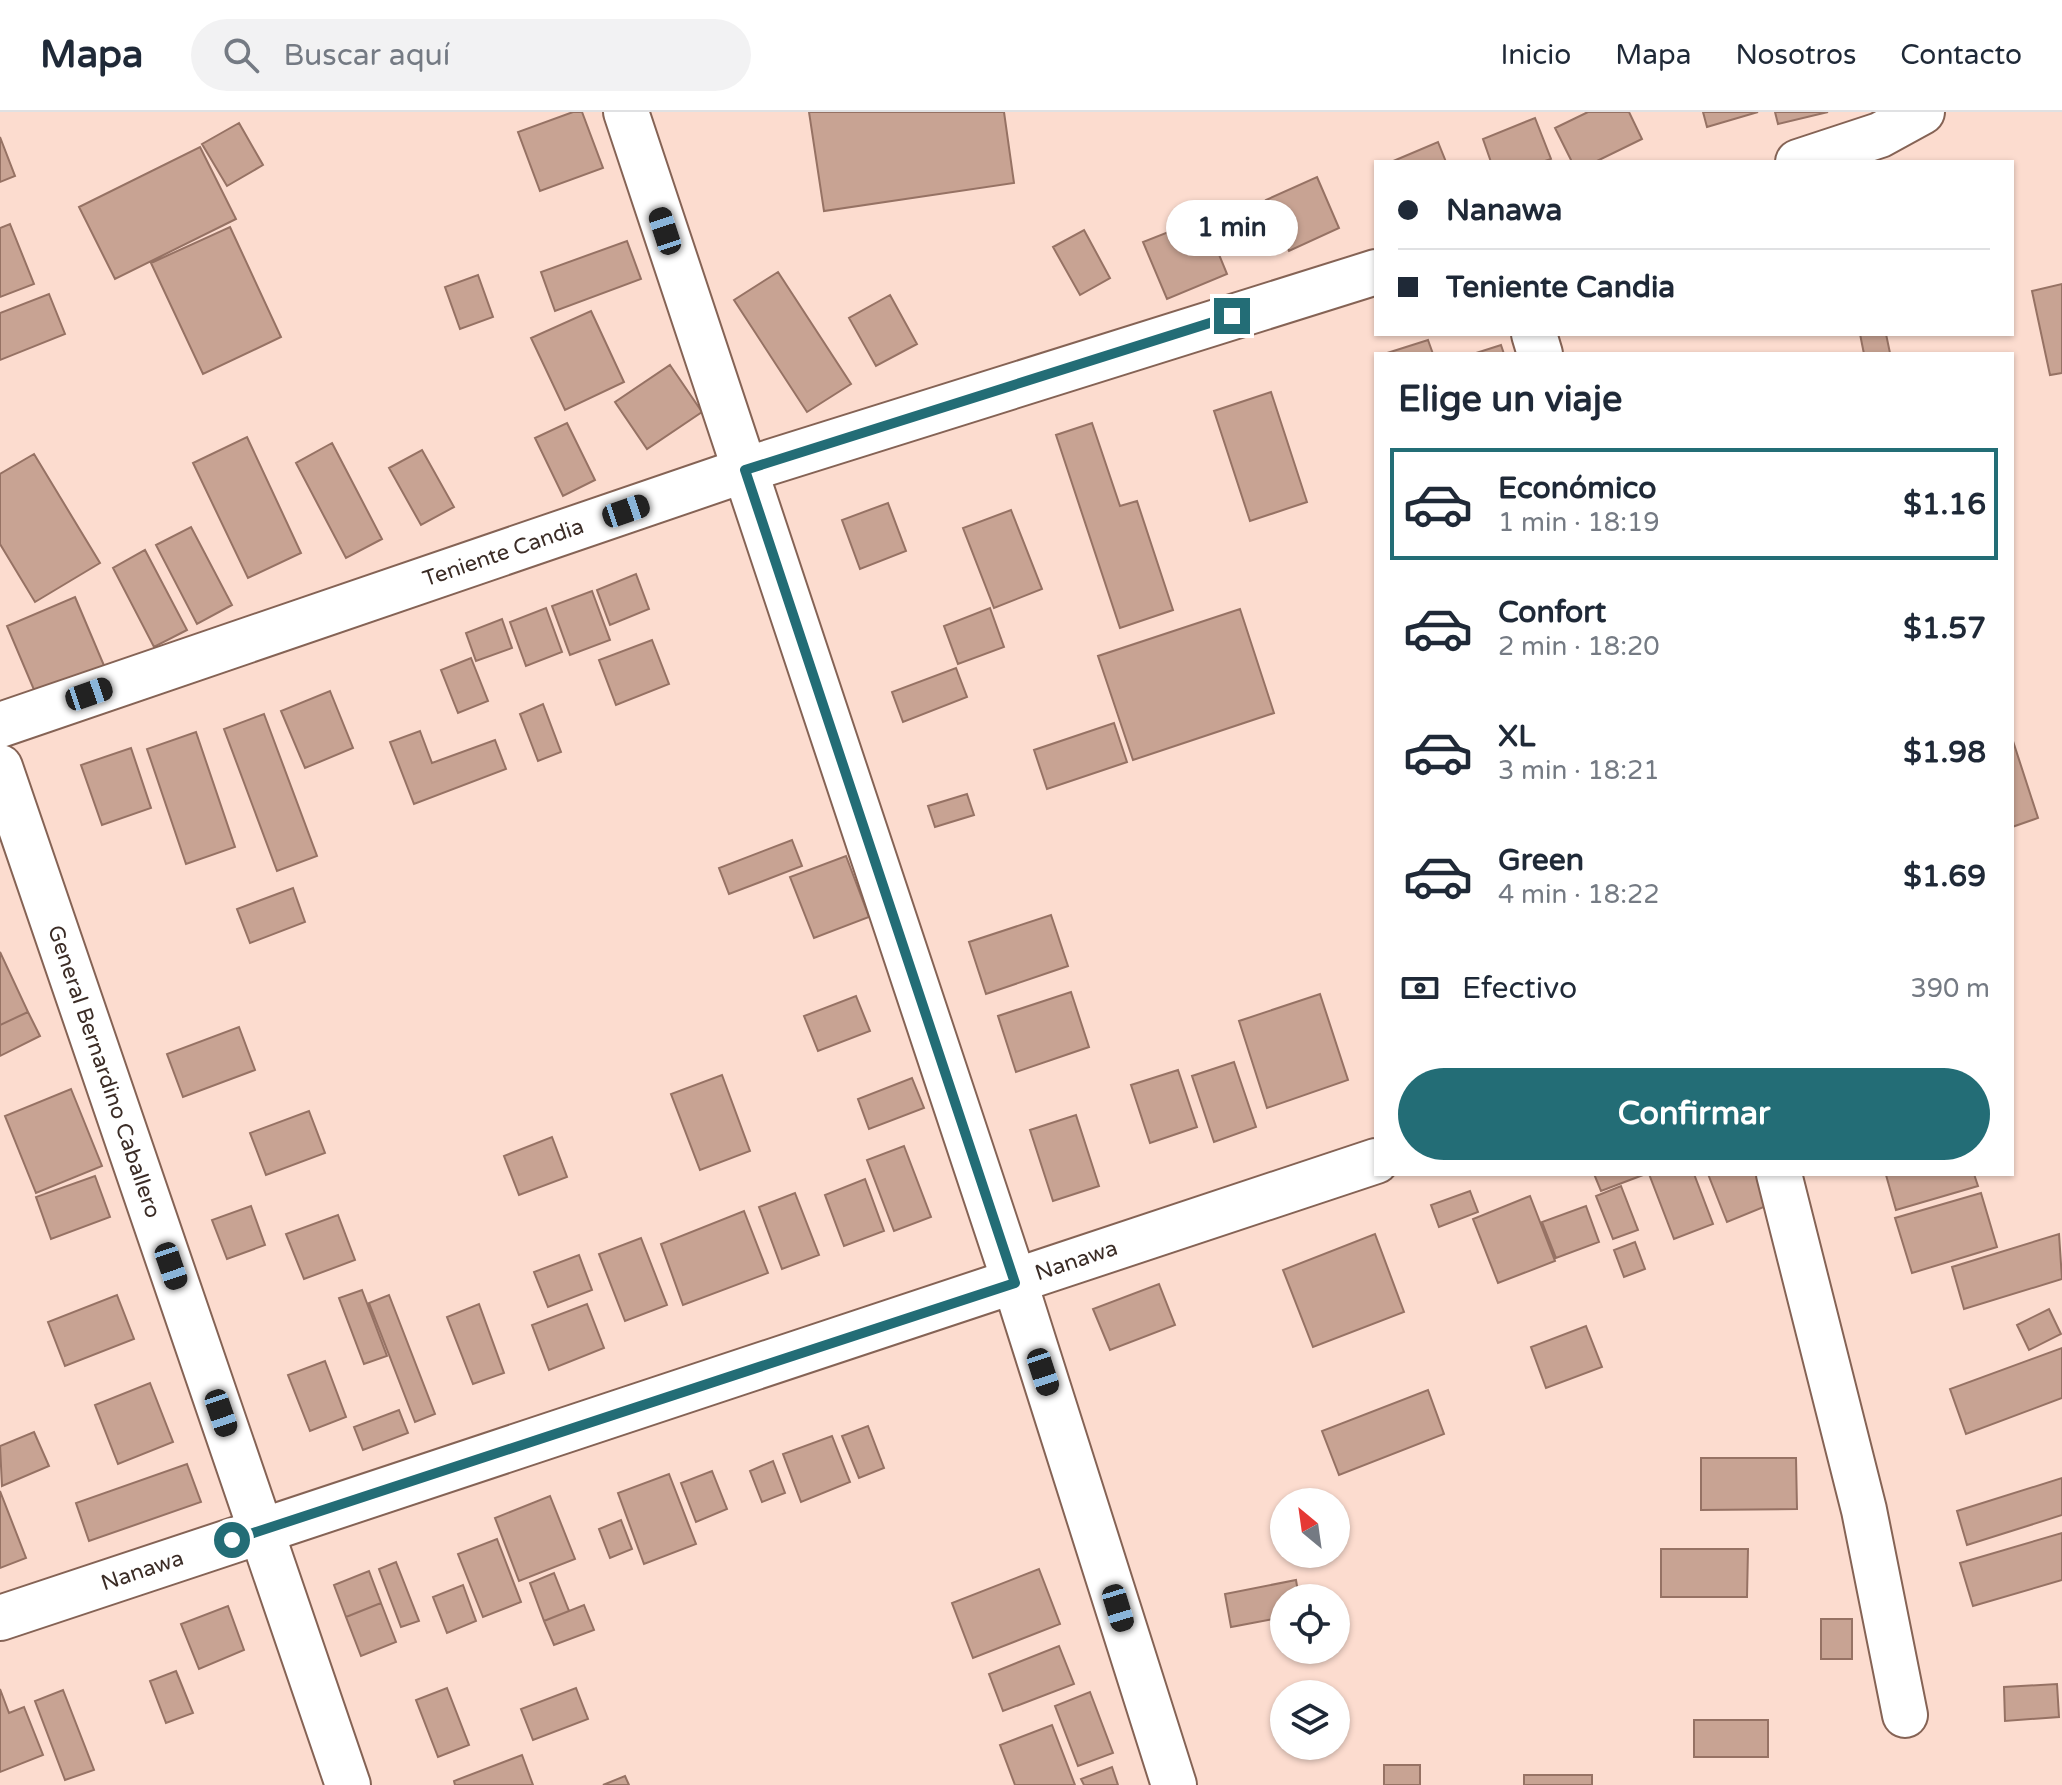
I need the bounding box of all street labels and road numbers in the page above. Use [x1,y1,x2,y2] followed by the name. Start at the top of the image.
[420,513,587,592] street label: Teniente Candia
[42,922,166,1221] street label: General Bernardino Caballero
[1032,1235,1121,1286] street label: Nanawa
[98,1545,187,1597] street label: Nanawa

